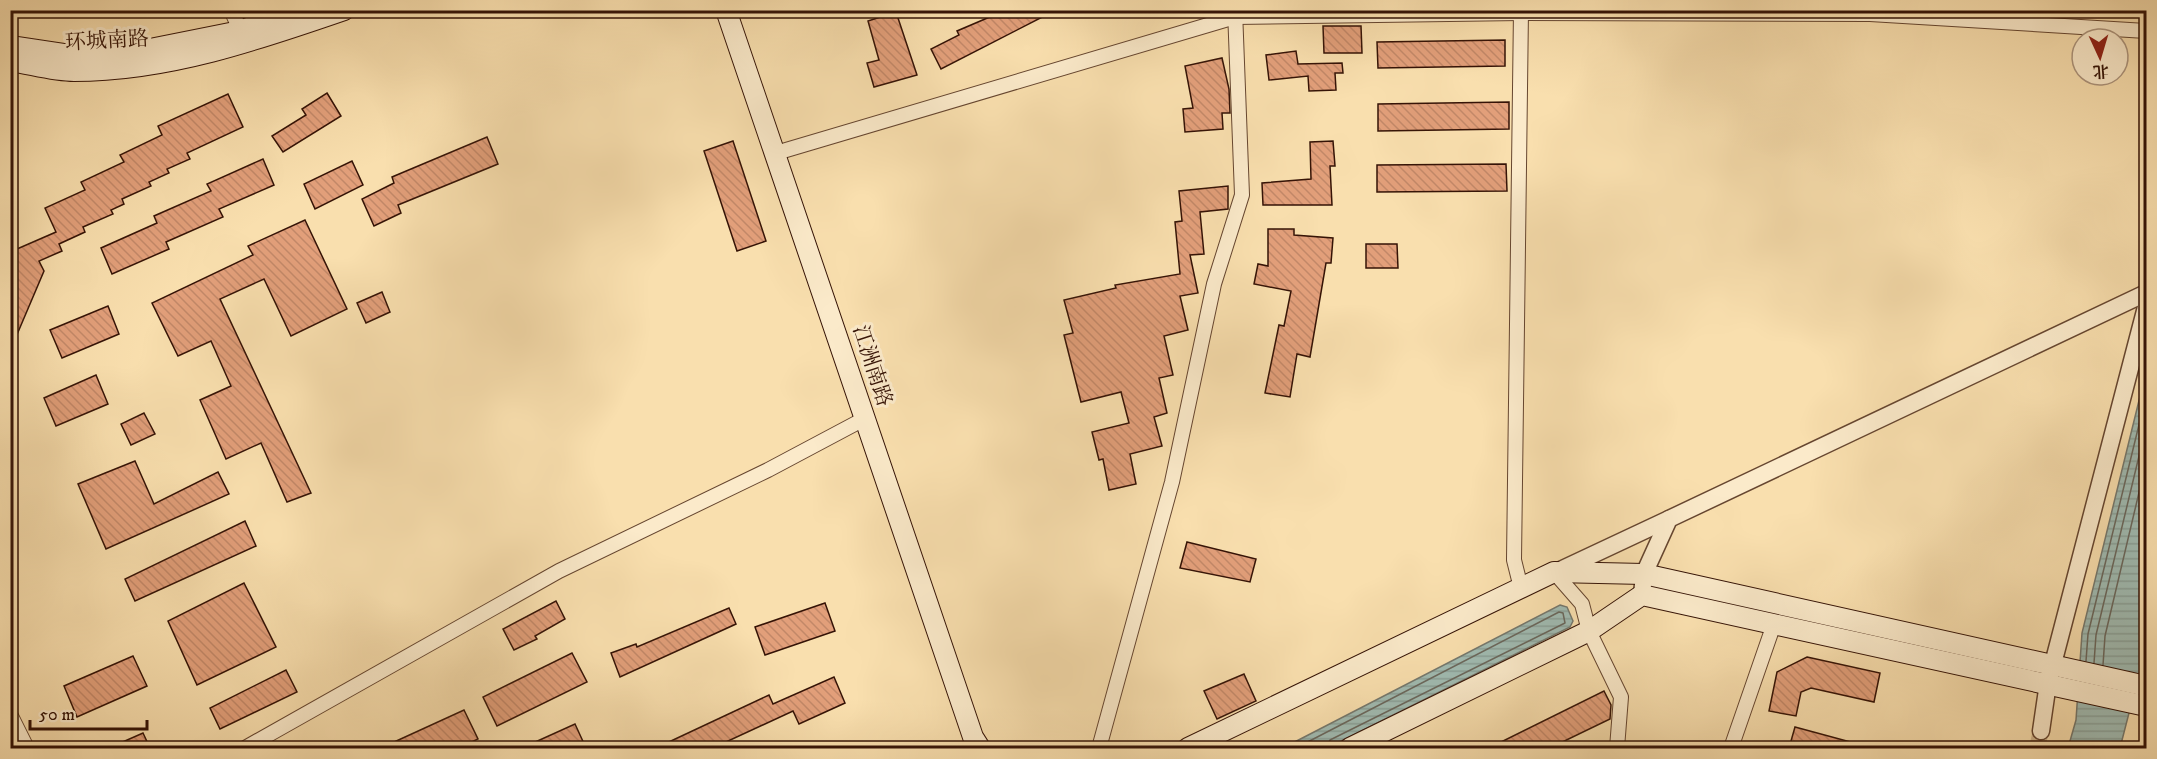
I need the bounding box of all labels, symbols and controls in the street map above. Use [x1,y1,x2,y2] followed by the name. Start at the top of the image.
[64,26,150,56] street label: 环城南路
[2070,27,2130,87] north arrow
[2092,60,2110,82] text: 北
[847,322,897,410] street label: 江洲南路
[30,693,147,731] scale bar
[39,704,75,726] text: 50 m

